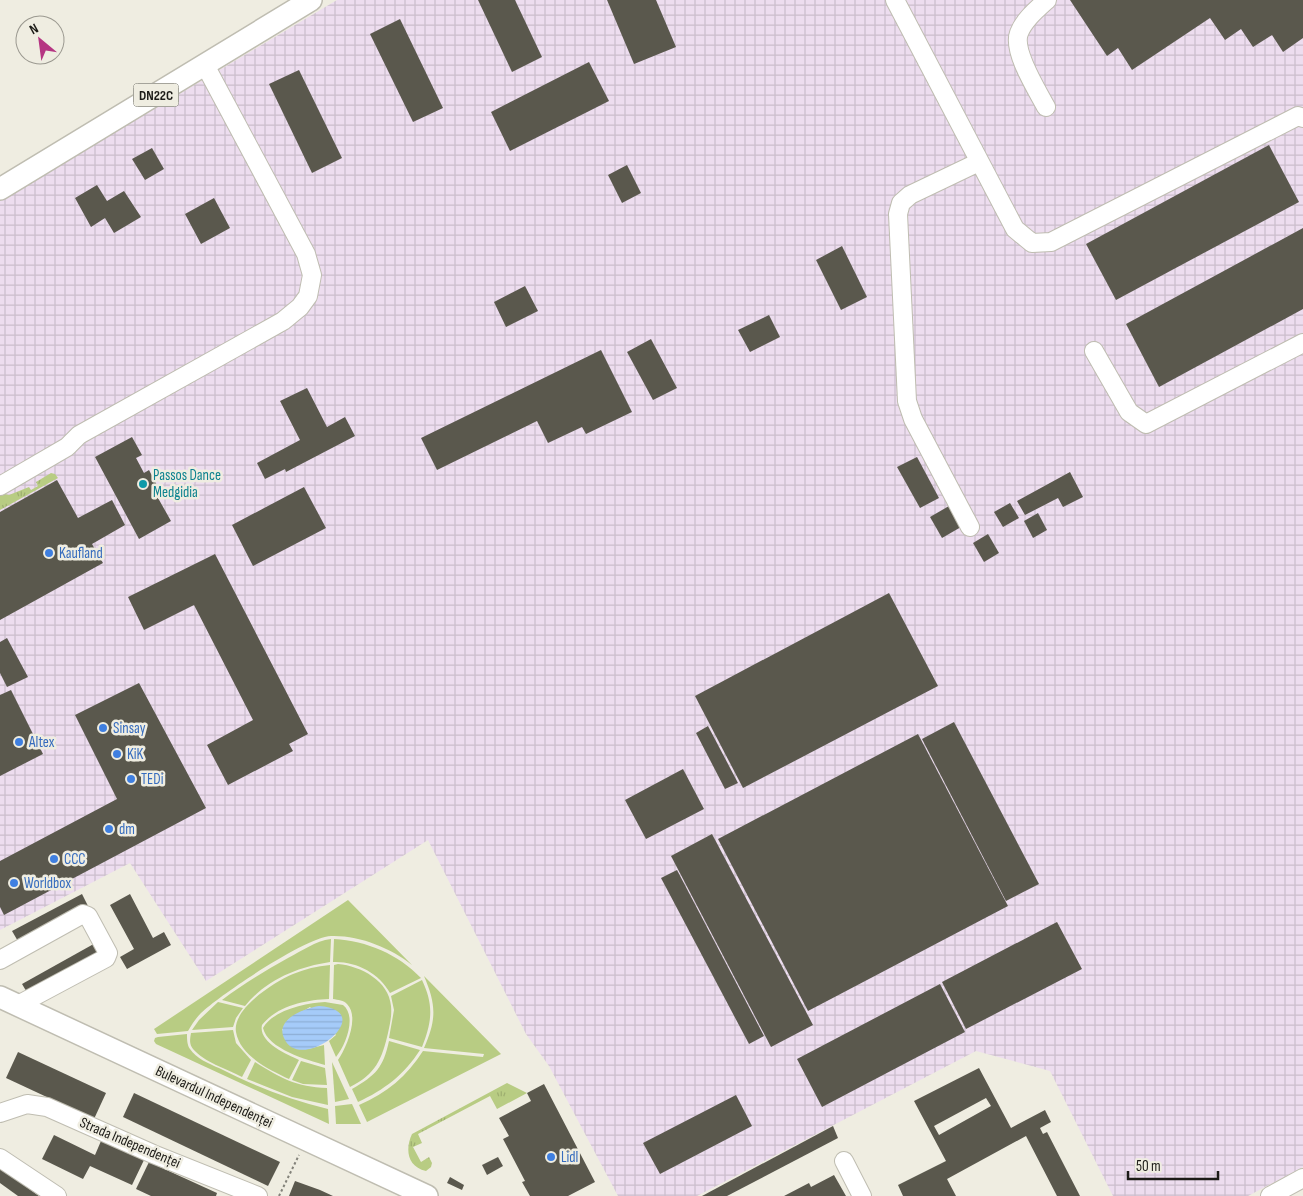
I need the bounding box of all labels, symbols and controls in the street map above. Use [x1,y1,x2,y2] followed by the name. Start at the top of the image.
[15,15,65,65] north arrow
[27,20,41,38] text: N
[134,84,178,106] road number: DN22C
[153,466,221,502] place label: Passos Dance Medgidia
[137,478,149,490] marker: Passos Dance Medgidia
[59,544,103,563] place label: Kaufland
[43,547,55,559] marker: Kaufland
[113,719,146,738] place label: Sinsay
[97,722,109,734] marker: Sinsay
[28,733,55,752] place label: Altex
[13,736,25,748] marker: Altex
[127,745,144,764] place label: KiK
[111,748,123,760] marker: KiK
[141,770,164,789] place label: TEDi
[125,773,137,785] marker: TEDi
[119,820,135,839] place label: dm
[103,823,115,835] marker: dm
[64,850,86,869] place label: CCC
[48,853,60,865] marker: CCC
[24,874,71,893] place label: Worldbox
[8,877,20,889] marker: Worldbox
[152,1061,276,1133] street label: Bulevardul Independenței
[77,1113,183,1173] street label: Strada Independenței
[561,1148,578,1167] place label: Lidl
[1128,1148,1218,1180] scale bar
[545,1151,557,1163] marker: Lidl
[1136,1157,1161,1176] text: 50 m

